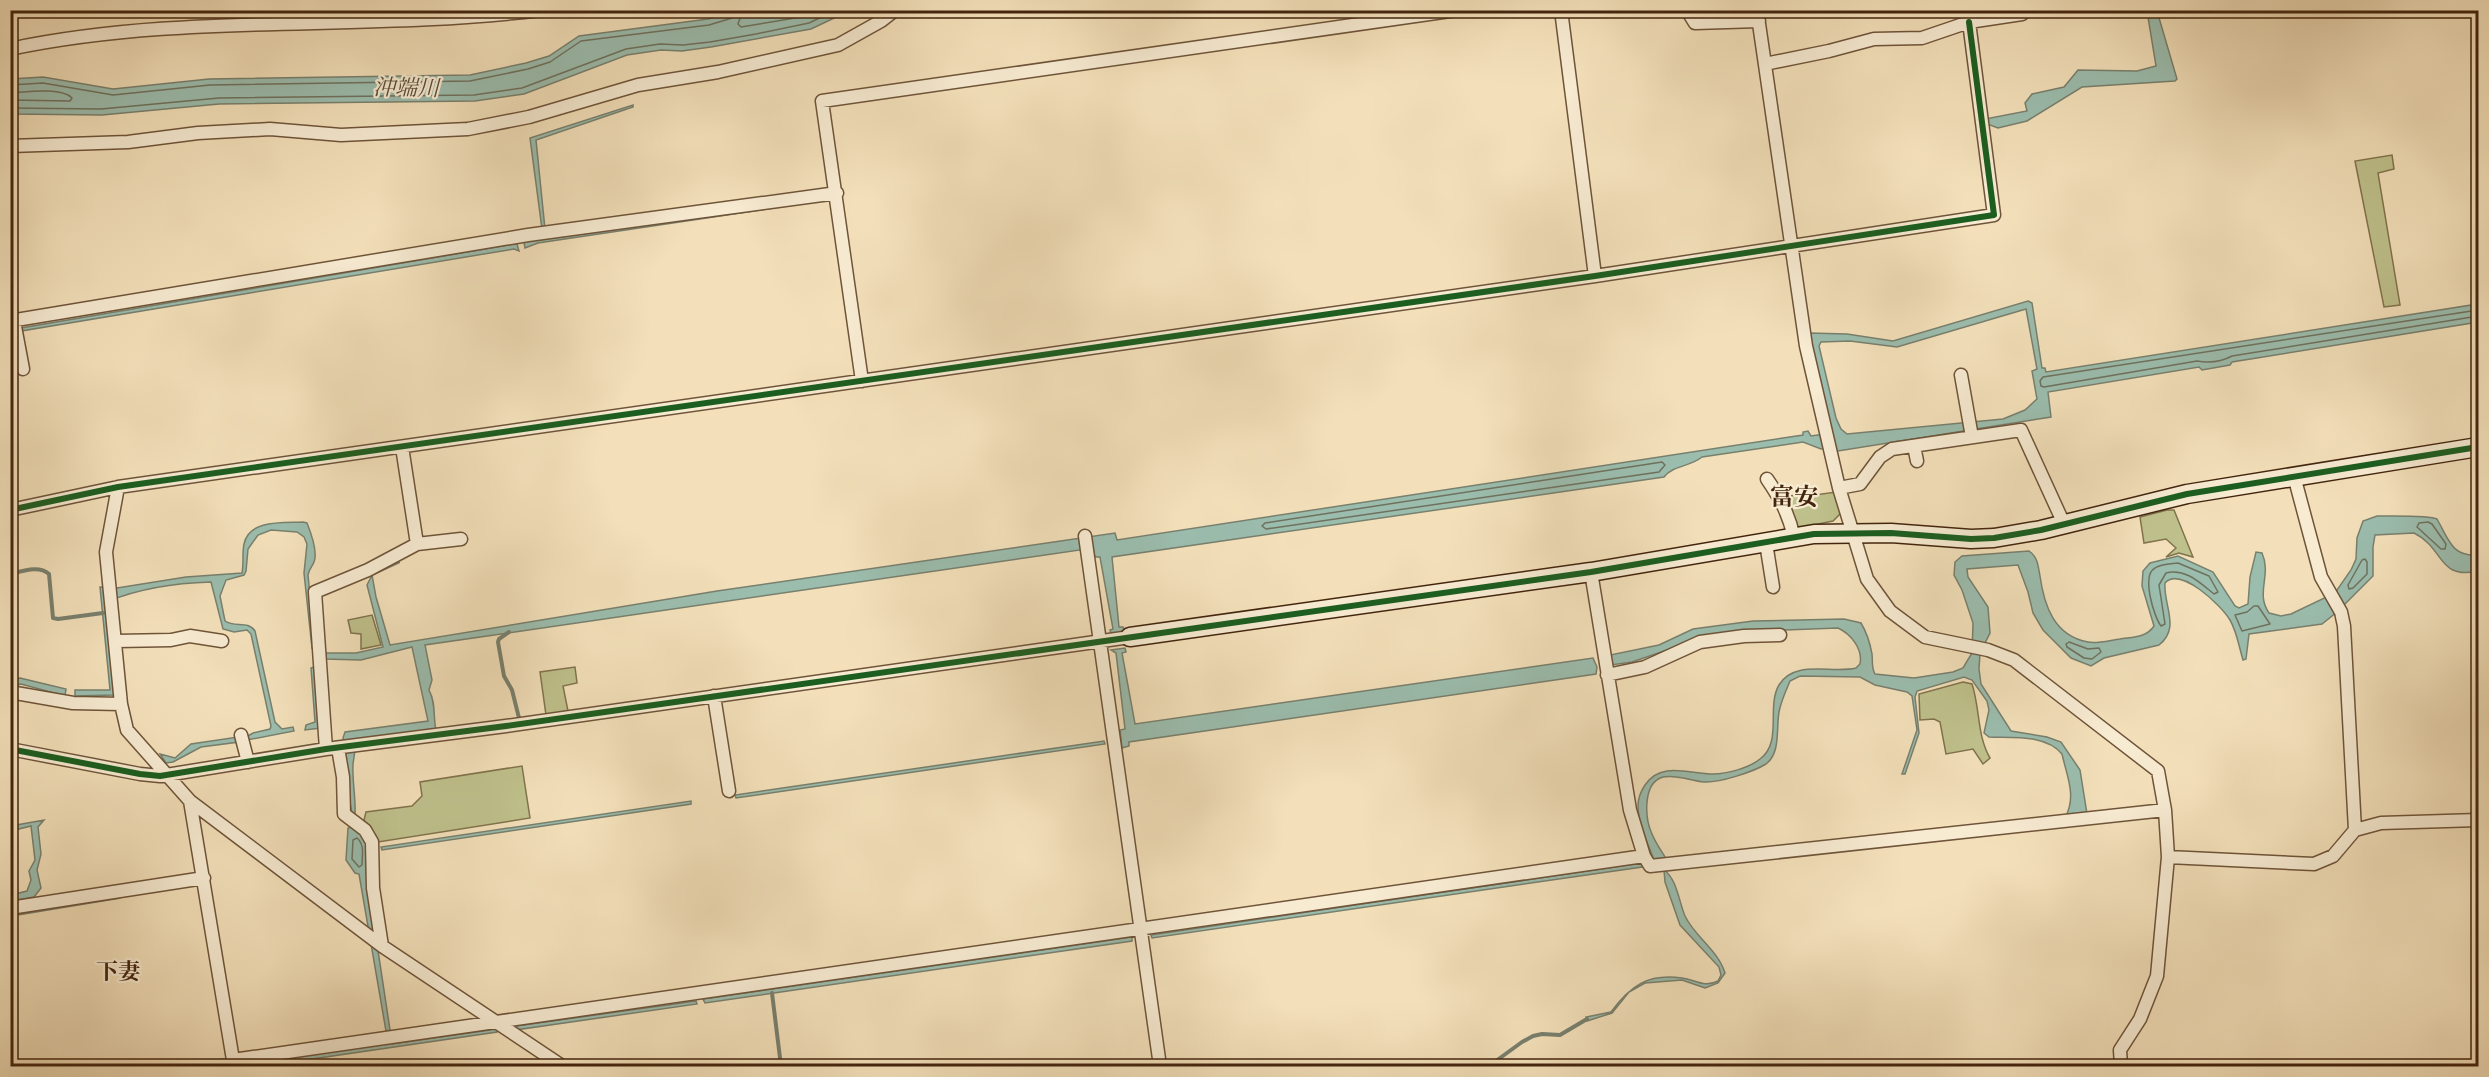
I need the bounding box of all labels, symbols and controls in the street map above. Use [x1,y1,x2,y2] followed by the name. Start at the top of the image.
[373,74,441,102] water label: 沖端川
[1770,483,1818,511] district label: 富安
[96,959,140,985] district label: 下妻

